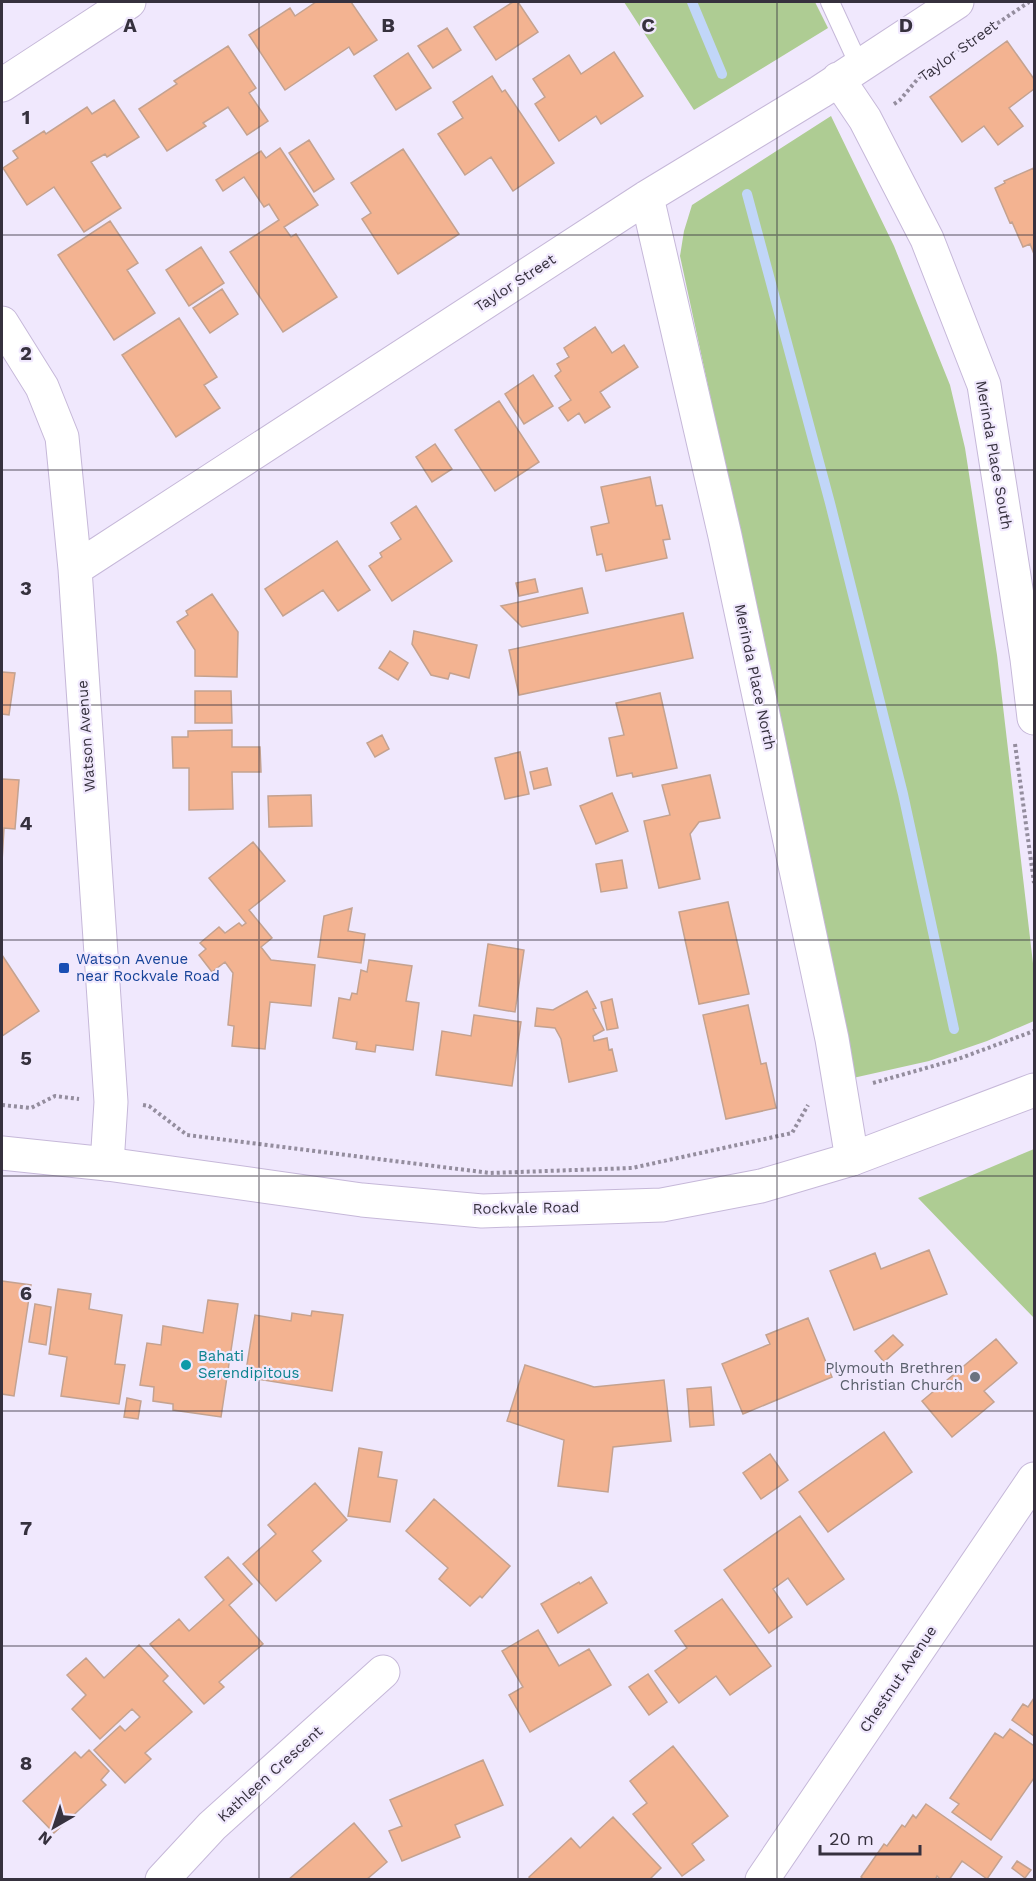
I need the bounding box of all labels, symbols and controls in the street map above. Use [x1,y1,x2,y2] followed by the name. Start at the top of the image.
[123,13,137,37] text: A
[381,13,395,37] text: B
[641,13,655,37] text: C
[899,13,913,37] text: D
[915,16,1001,86] street label: Taylor Street
[22,105,30,129] text: 1
[471,250,559,316] street label: Taylor Street
[20,341,32,365] text: 2
[972,379,1016,531] street label: Merinda Place South
[20,576,32,600] text: 3
[731,602,779,752] street label: Merinda Place North
[73,679,99,793] street label: Watson Avenue
[20,811,33,835] text: 4
[76,950,220,985] place label: Watson Avenue near Rockvale Road
[57,961,71,975] marker: Watson Avenue near Rockvale Road
[20,1046,32,1070] text: 5
[472,1198,580,1218] street label: Rockvale Road
[20,1281,32,1305] text: 6
[198,1347,299,1382] place label: Bahati Serendipitous
[179,1358,193,1372] marker: Bahati Serendipitous
[825,1359,963,1394] place label: Plymouth Brethren Christian Church
[968,1370,982,1384] marker: Plymouth Brethren Christian Church
[20,1516,32,1540] text: 7
[856,1622,940,1736] street label: Chestnut Avenue
[214,1722,327,1826] street label: Kathleen Crescent
[20,1751,32,1775] text: 8
[24,1797,84,1857] north arrow
[820,1818,920,1856] scale bar
[34,1827,55,1849] text: N
[829,1828,874,1849] text: 20 m

